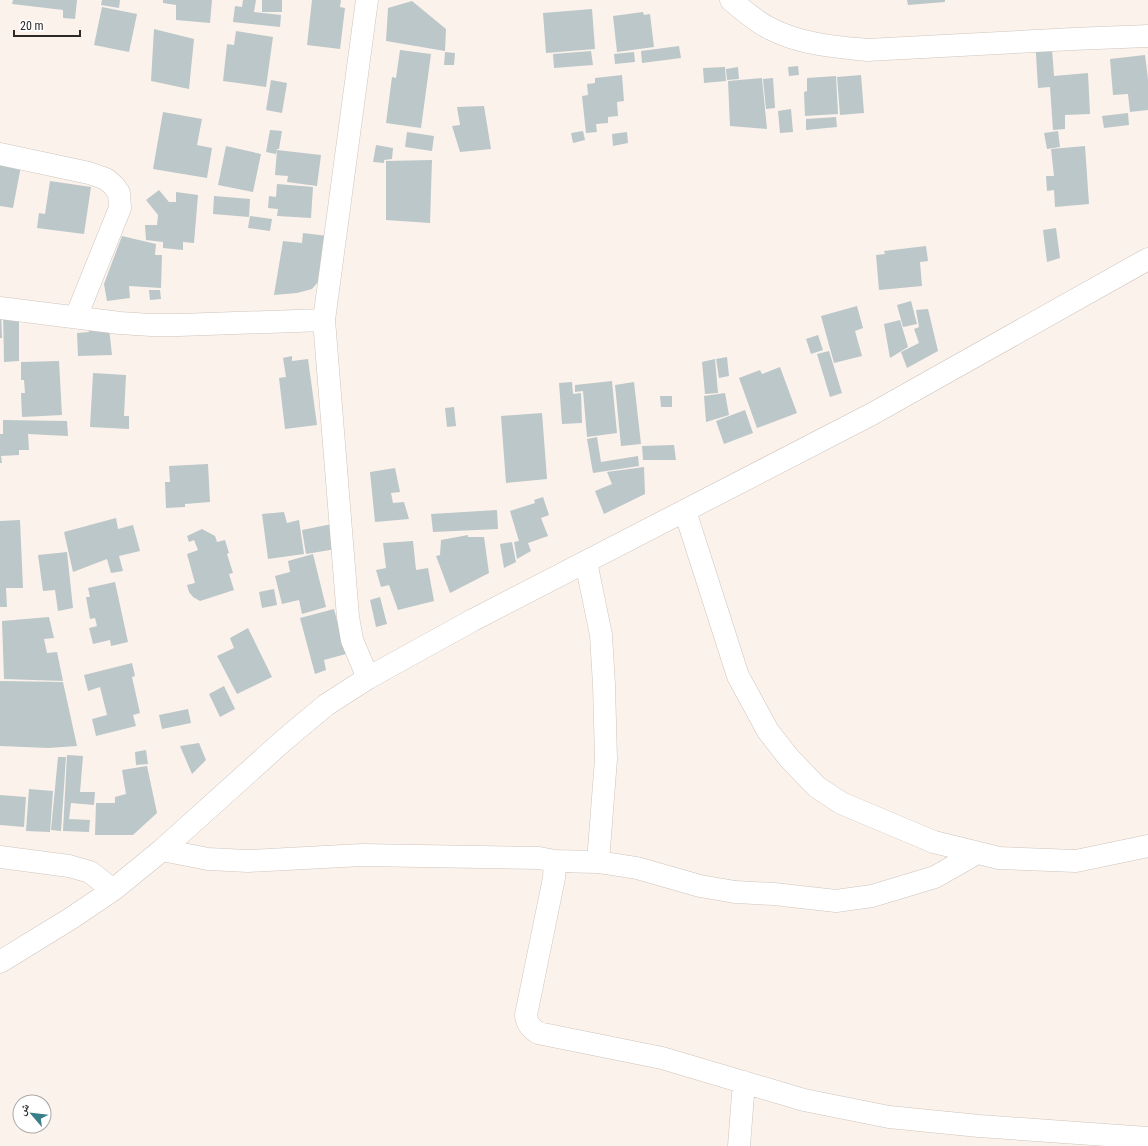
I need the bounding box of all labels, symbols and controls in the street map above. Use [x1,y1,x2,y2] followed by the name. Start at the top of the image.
[14,12,80,38] scale bar
[20,19,44,33] text: 20 m
[12,1094,52,1134] north arrow
[15,1101,33,1118] text: ش

